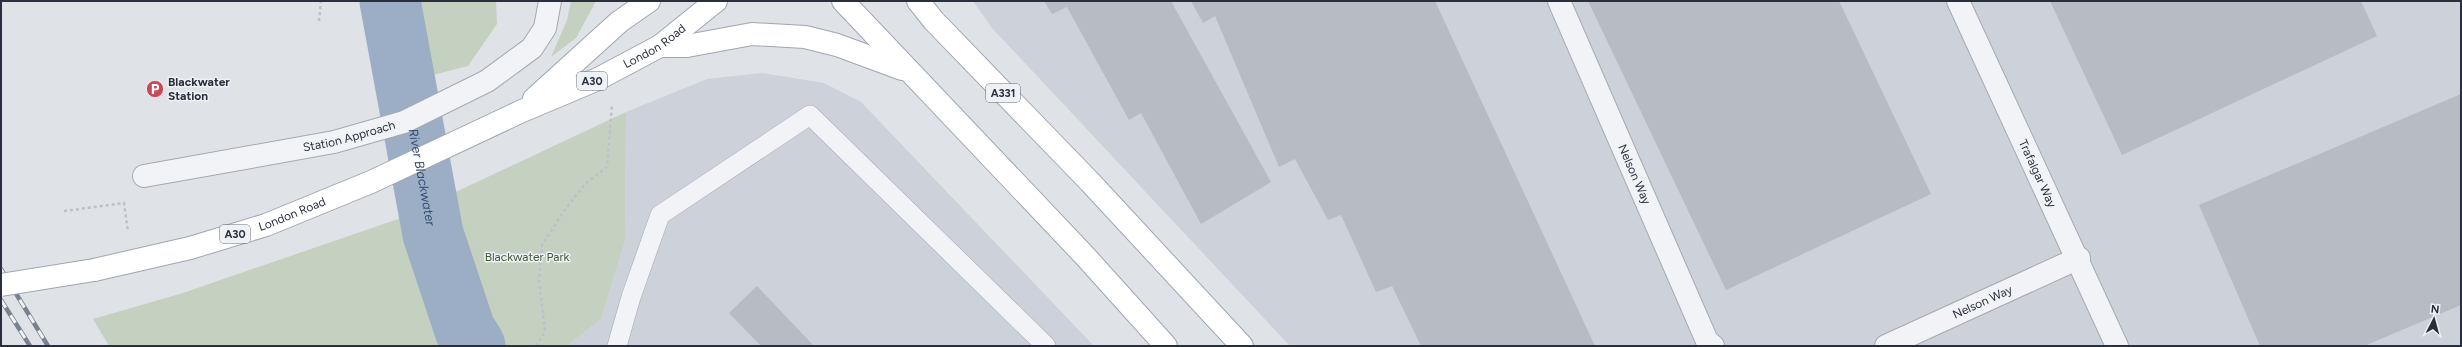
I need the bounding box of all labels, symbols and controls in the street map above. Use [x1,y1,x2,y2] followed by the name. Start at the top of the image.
[621,21,688,71] street label: London Road
[577,72,607,90] road number: A30
[168,75,230,103] place label: Blackwater Station
[145,79,165,99] parking icon: Blackwater Station
[986,84,1020,102] road number: A331
[302,118,397,154] street label: Station Approach
[406,127,438,228] water label: River Blackwater
[2016,137,2059,210] street label: Trafalgar Way
[1615,142,1654,207] street label: Nelson Way
[257,194,328,234] street label: London Road
[220,225,250,243] road number: A30
[485,250,570,264] park label: Blackwater Park
[1950,282,2015,322] street label: Nelson Way
[2414,299,2454,339] north arrow
[2430,303,2440,316] text: N

